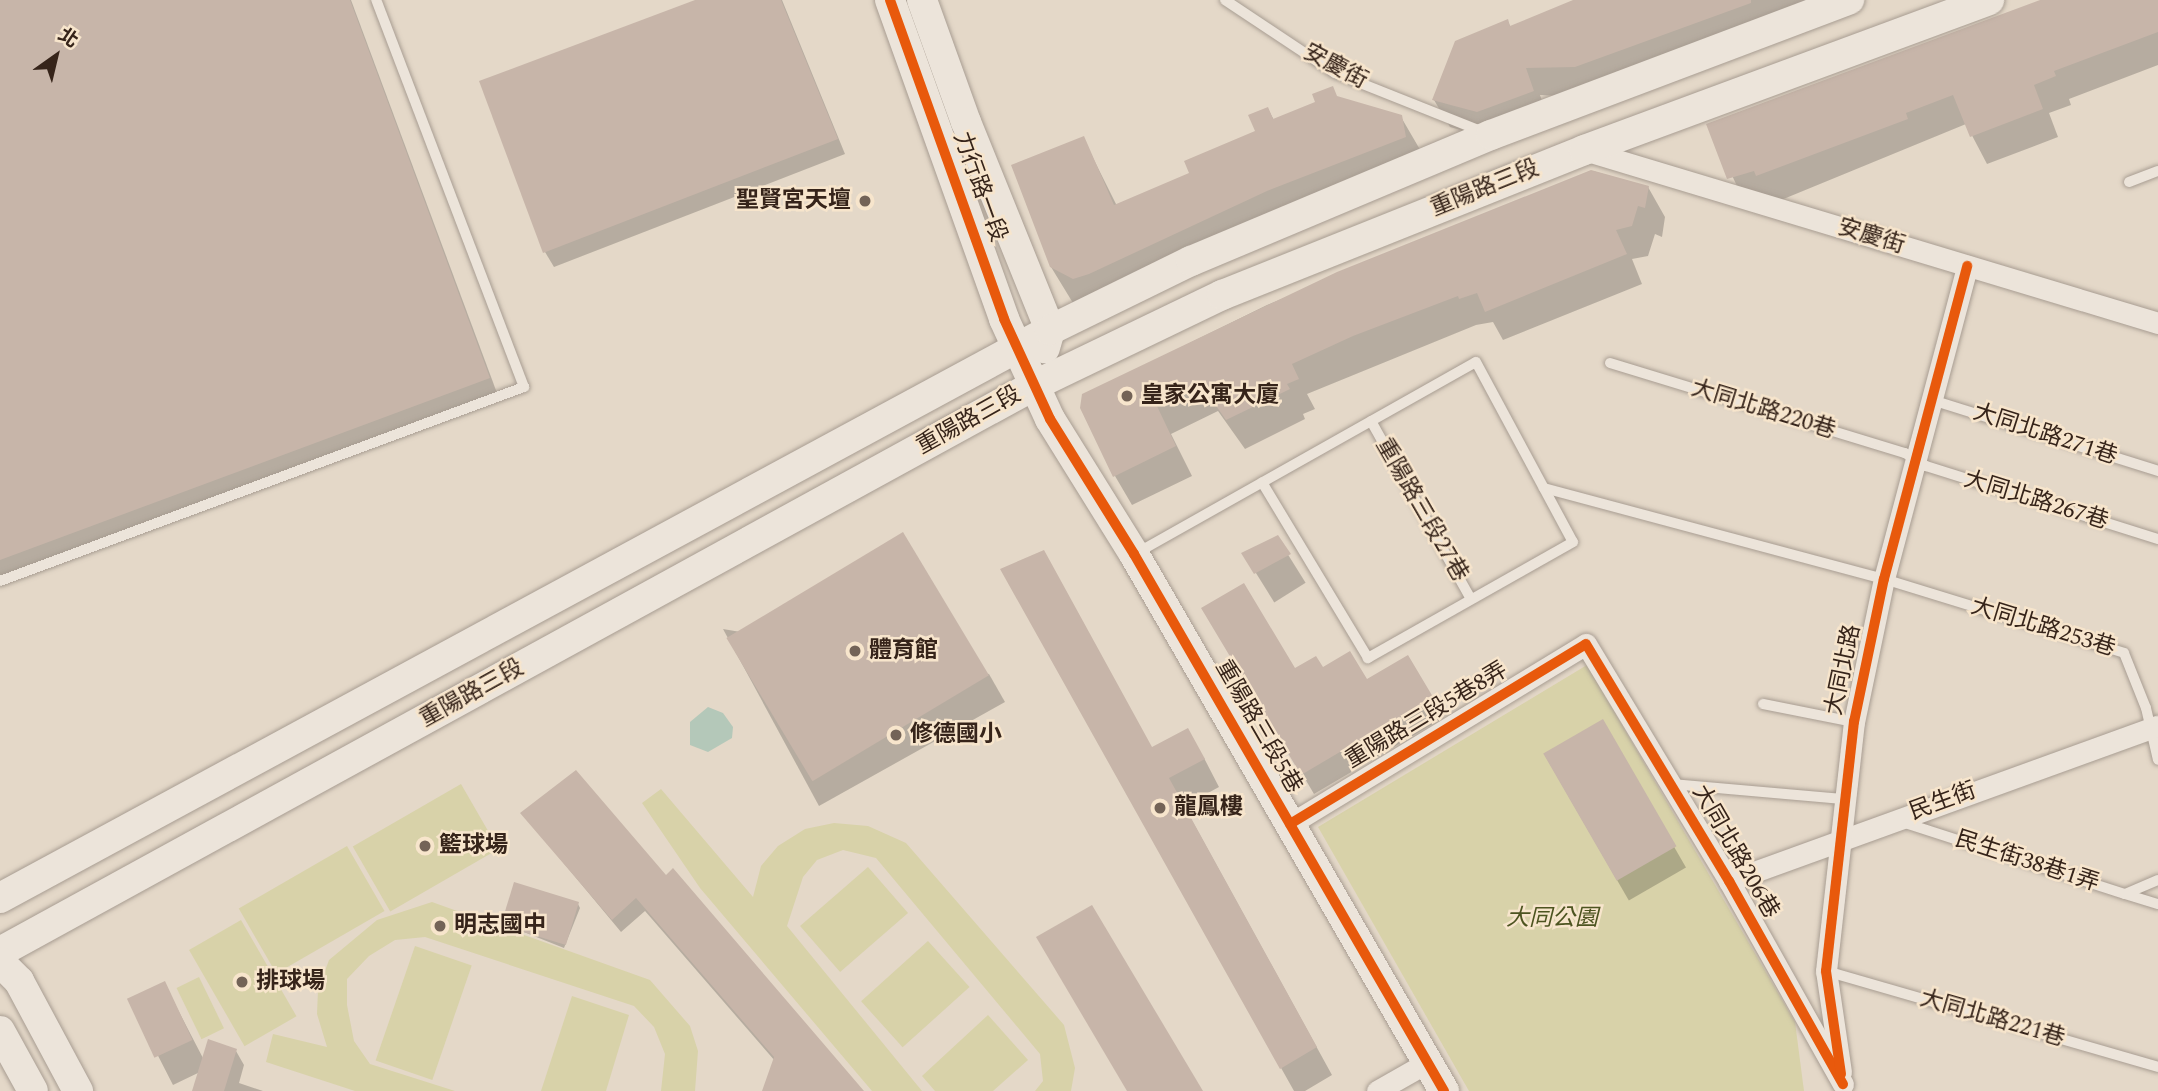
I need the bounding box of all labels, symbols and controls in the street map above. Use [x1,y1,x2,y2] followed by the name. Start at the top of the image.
[21,21,91,91] north arrow
[52,21,84,56] text: 北
[1298,39,1372,95] street label: 安慶街
[946,128,1012,246] street label: 力行路一段
[1427,155,1543,223] street label: 重陽路三段
[736,187,851,215] place label: 聖賢宮天壇
[857,193,873,209] marker: 聖賢宮天壇
[1834,214,1908,260] street label: 安慶街
[1687,375,1839,445] street label: 大同北路220巷
[912,381,1026,461] street label: 重陽路三段
[1141,382,1279,410] place label: 皇家公寓大廈
[1119,388,1135,404] marker: 皇家公寓大廈
[1970,399,2120,471] street label: 大同北路271巷
[1369,433,1473,587] street label: 重陽路三段27巷
[1960,466,2112,536] street label: 大同北路267巷
[1967,593,2119,663] street label: 大同北路253巷
[1821,622,1867,718] street label: 大同北路
[869,637,938,665] place label: 體育館
[847,643,863,659] marker: 體育館
[415,654,529,734] street label: 重陽路三段
[1209,655,1307,799] street label: 重陽路三段5巷
[1341,657,1513,775] street label: 重陽路三段5巷8弄
[910,721,1002,749] place label: 修德國小
[888,727,904,743] marker: 修德國小
[1906,777,1980,827] street label: 民生街
[1686,780,1784,924] street label: 大同北路206巷
[1174,794,1243,822] place label: 龍鳳樓
[1152,800,1168,816] marker: 龍鳳樓
[1952,826,2102,898] street label: 民生街38巷1弄
[439,832,508,860] place label: 籃球場
[417,838,433,854] marker: 籃球場
[1506,905,1598,933] park label: 大同公園
[454,912,546,940] place label: 明志國中
[432,918,448,934] marker: 明志國中
[256,968,325,996] place label: 排球場
[234,974,250,990] marker: 排球場
[1916,985,2068,1053] street label: 大同北路221巷

